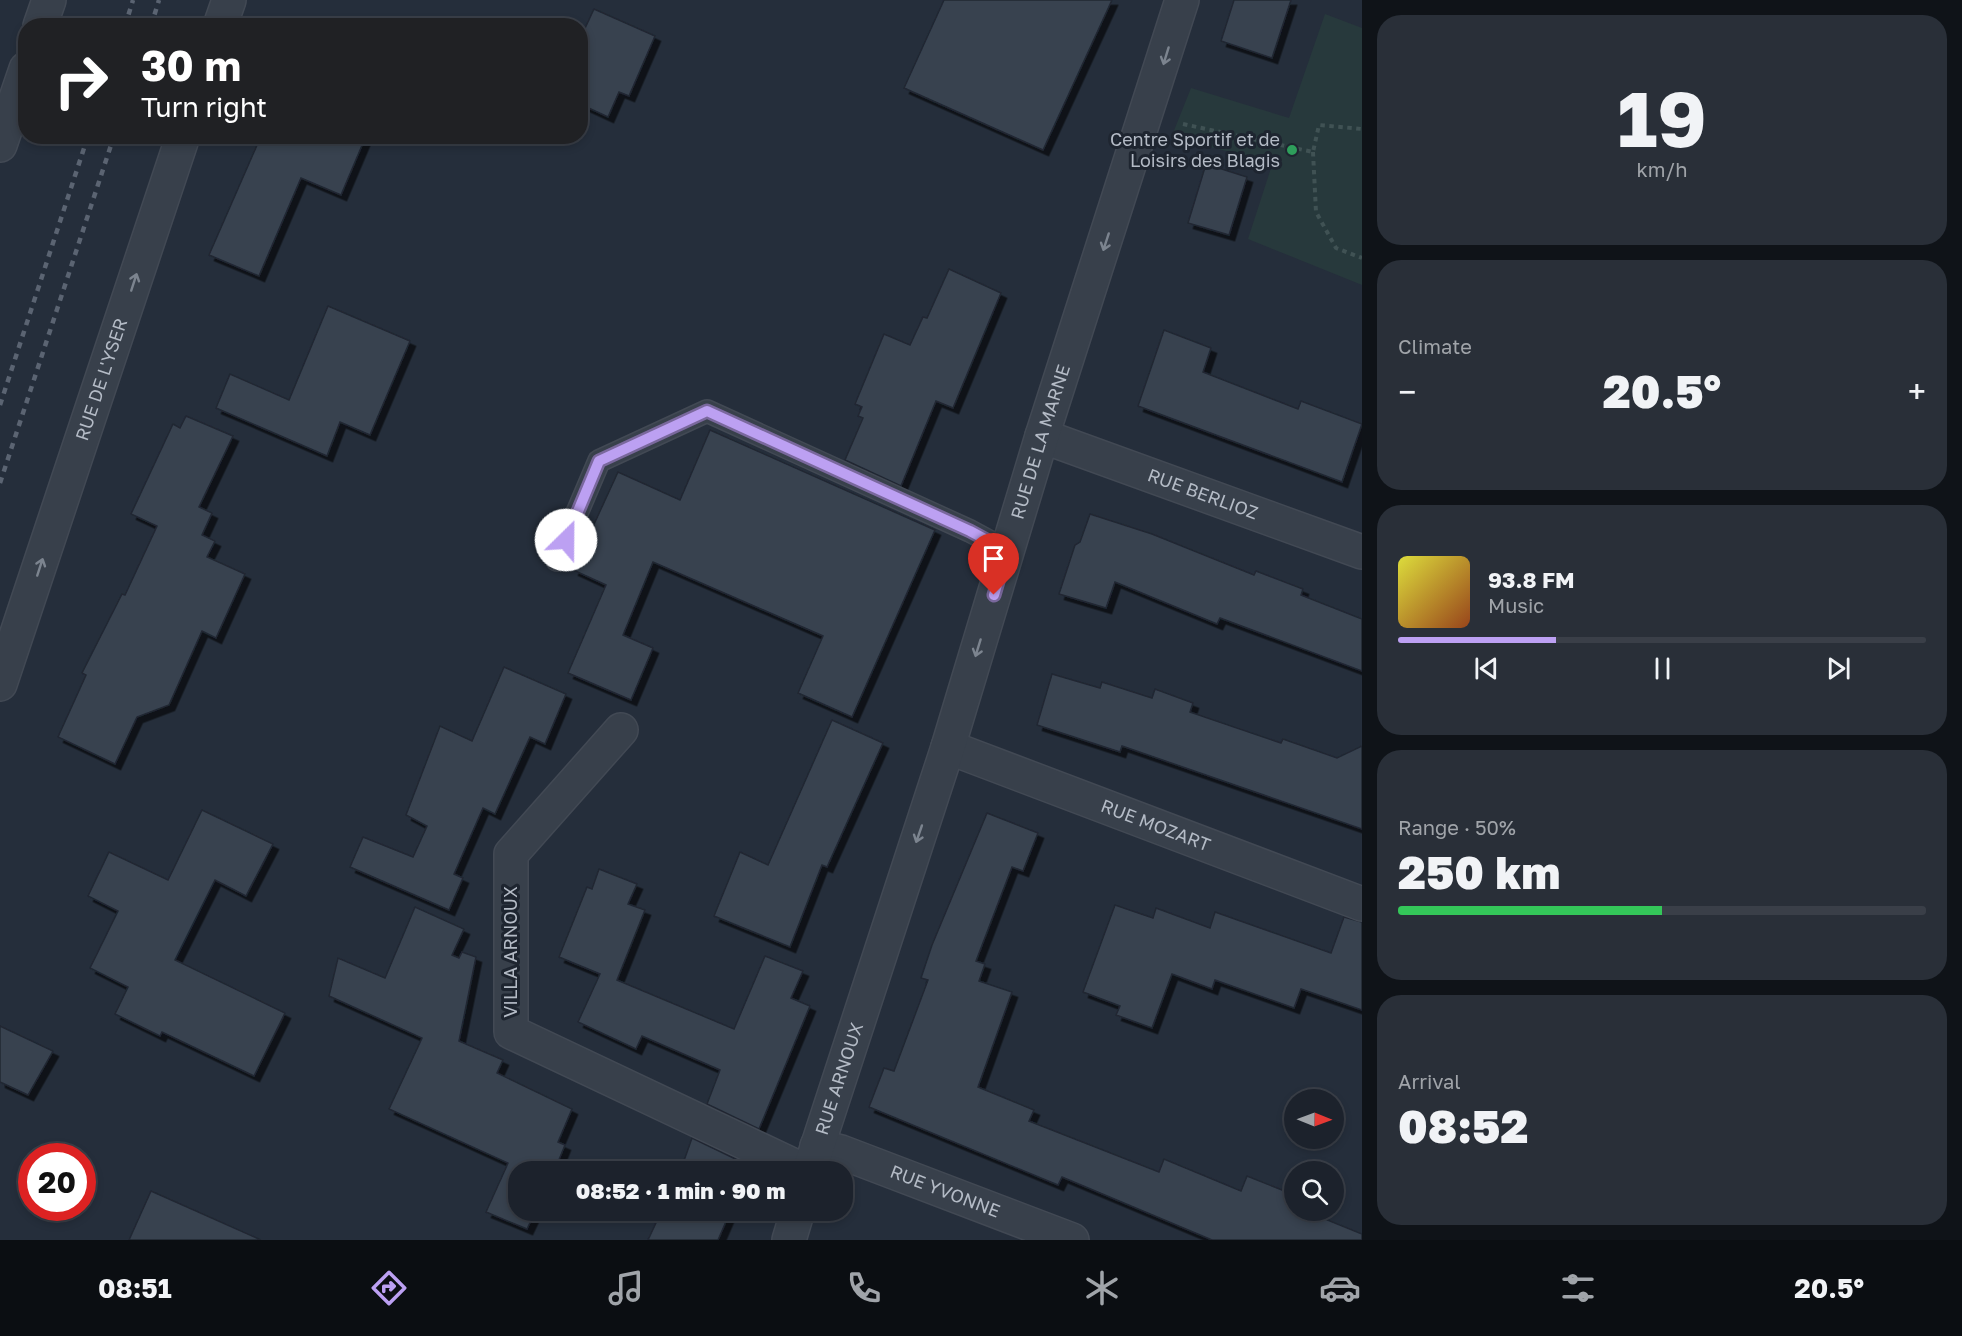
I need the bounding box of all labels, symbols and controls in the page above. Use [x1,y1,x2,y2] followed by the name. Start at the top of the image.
[141,40,241,90] text: 30 m
[42,42,120,120] icon: right
[1159,46,1170,65] one-way arrow
[1617,71,1707,164] text: 19
[141,91,267,123] text: Turn right
[1110,128,1280,171] place label: Centre Sportif et de Loisirs des Blagis
[1285,143,1299,157] marker: Centre Sportif et de Loisirs des Blagis
[1637,157,1687,181] text: km/h
[1100,232,1111,251] one-way arrow
[130,273,141,292] one-way arrow
[70,315,131,443] street label: RUE DE L'YSER
[1398,334,1472,358] text: Climate
[1006,362,1074,522] street label: RUE DE LA MARNE
[1603,364,1721,418] text: 20.5°
[1398,372,1416,411] text: −
[1908,372,1926,411] text: +
[1145,463,1261,523] street label: RUE BERLIOZ
[534,508,598,572] position arrow
[968,533,1019,595] pin
[977,542,1010,575] icon: arrive
[35,558,46,577] one-way arrow
[1488,566,1575,593] text: 93.8 FM
[1488,593,1544,617] text: Music
[972,638,983,657] one-way arrow
[1470,652,1503,685] icon: previous
[1646,652,1679,685] icon: pause
[1822,652,1855,685] icon: next
[1098,794,1214,856] street label: RUE MOZART
[1398,815,1516,839] text: Range · 50%
[913,824,924,843] one-way arrow
[1398,845,1560,899] text: 250 km
[499,886,521,1018] street label: VILLA ARNOUX
[810,1019,867,1138] street label: RUE ARNOUX
[1398,1069,1461,1093] text: Arrival
[1284,1089,1344,1149] north arrow
[1284,1089,1344,1221] map controls
[1398,1099,1528,1153] text: 08:52
[18,1143,96,1221] speed limit sign: 20
[887,1160,1003,1222] street label: RUE YVONNE
[1284,1161,1344,1221] button: search
[576,1177,785,1204] text: 08:52 · 1 min · 90 m
[368,1267,410,1309] icon: directions
[605,1267,647,1309] icon: music
[843,1267,885,1309] icon: phone
[1081,1267,1123,1309] icon: climate
[1319,1267,1361,1309] icon: car
[1557,1267,1599,1309] icon: filters
[98,1272,172,1304] text: 08:51
[1794,1272,1864,1304] text: 20.5°

